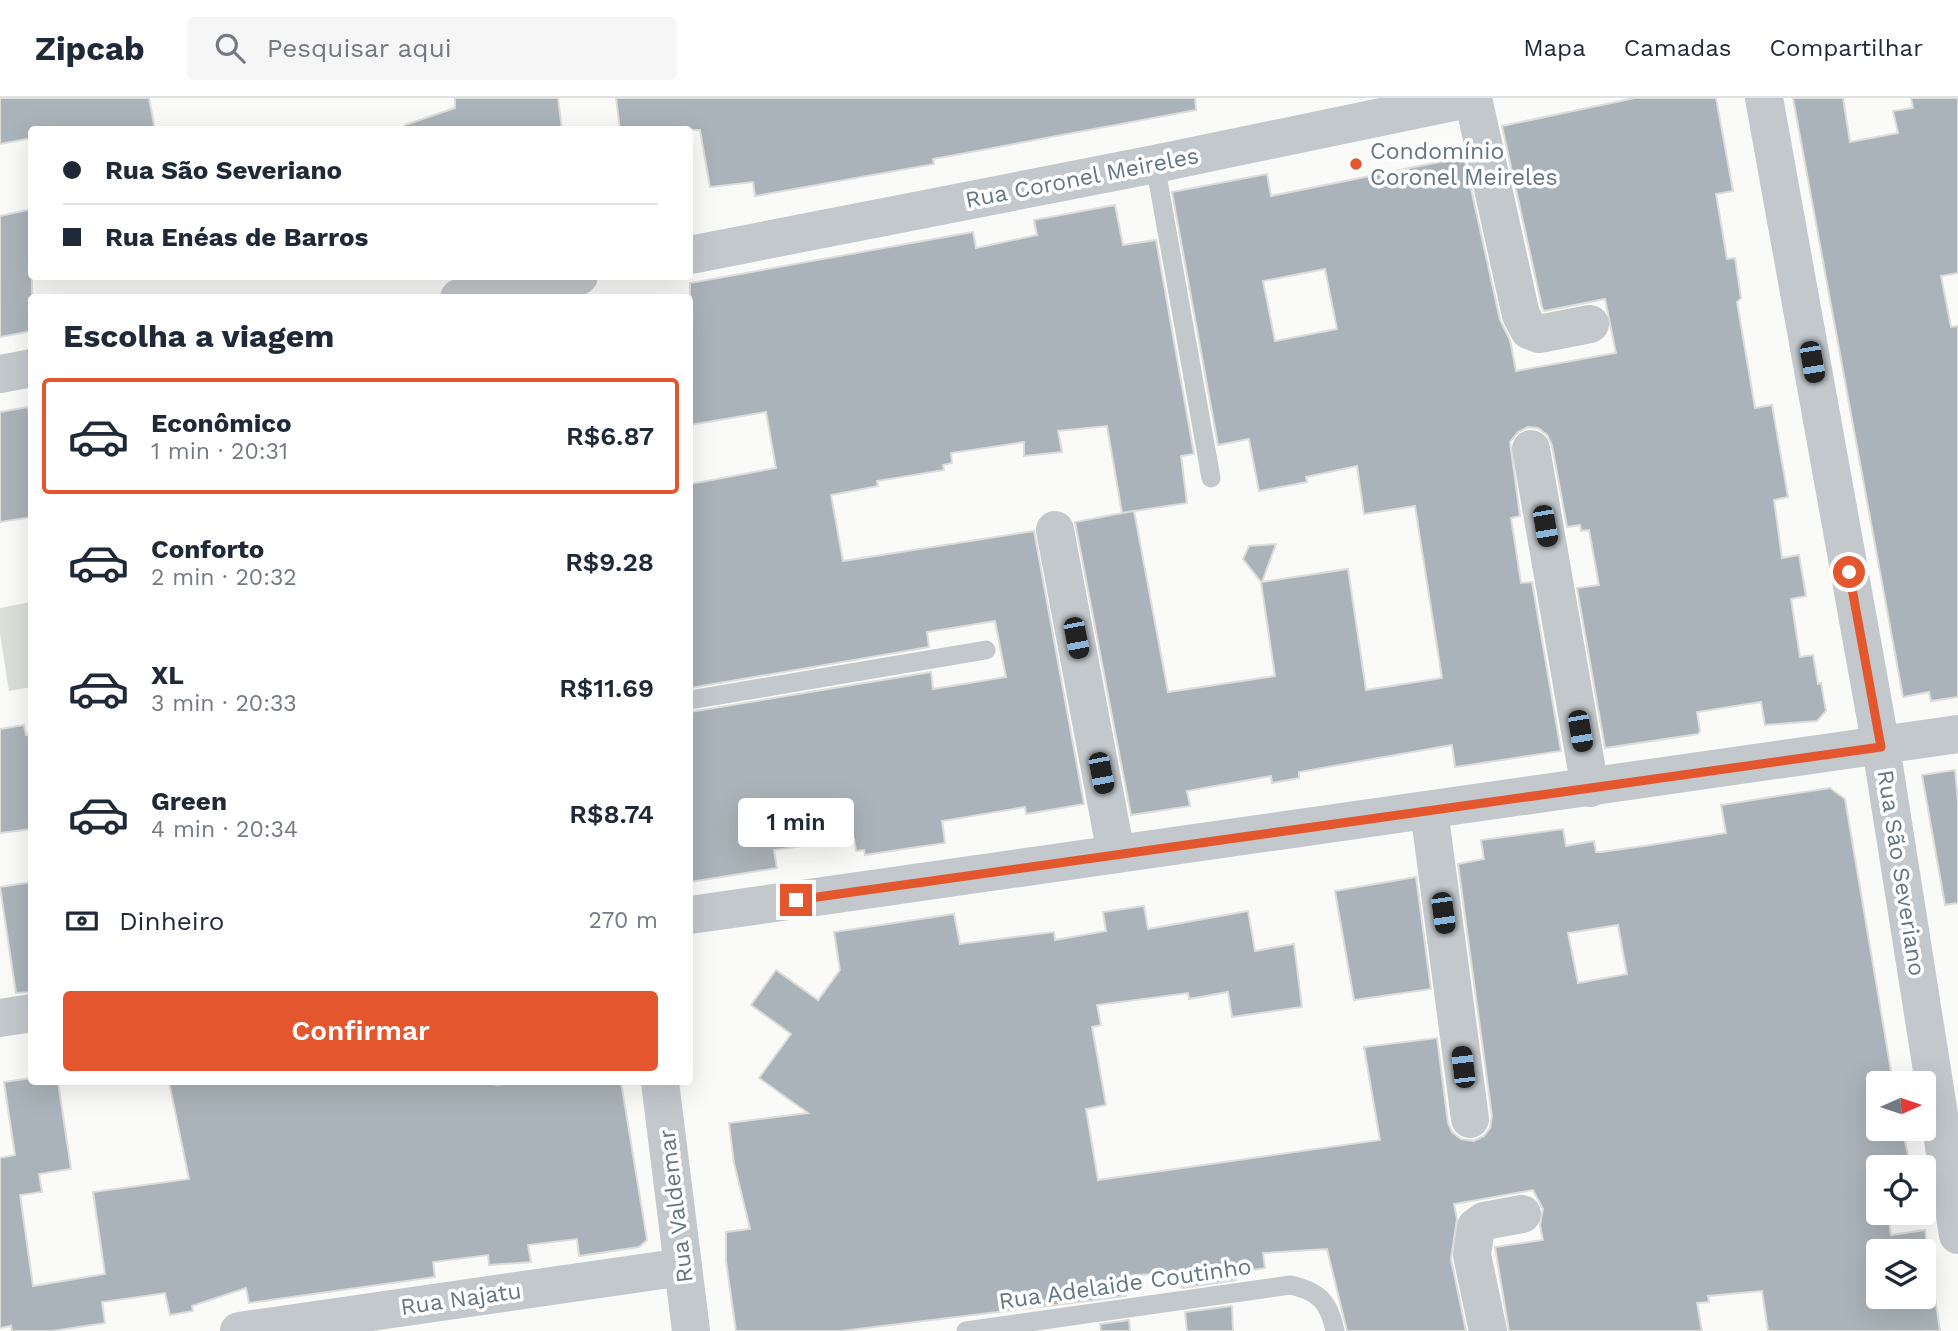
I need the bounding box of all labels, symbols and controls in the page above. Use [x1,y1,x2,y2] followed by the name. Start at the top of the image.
[187,17,677,80] search box
[35,29,145,68] text: Zipcab
[211,29,249,67] icon: search
[267,33,452,63] text: Pesquisar aqui
[1523,34,1586,62] text: Mapa
[1624,34,1732,62] text: Camadas
[1770,34,1923,62] text: Compartilhar
[1370,138,1558,191] place label: Condomínio Coronel Meireles
[963,142,1201,214] street label: Rua Coronel Meireles
[105,155,342,185] text: Rua São Severiano
[1348,156,1364,172] marker: Condomínio Coronel Meireles
[105,222,368,252] text: Rua Enéas de Barros
[63,317,334,355] text: Escolha a viagem
[1799,339,1826,385] car
[67,405,130,468] icon: car
[151,408,292,438] text: Econômico
[566,421,654,451] text: R$6.87
[151,438,288,465] text: 1 min · 20:31
[1532,503,1559,549] car
[67,531,130,594] icon: car
[151,534,264,564] text: Conforto
[565,547,654,577] text: R$9.28
[1833,556,1865,588] route start
[151,564,297,591] text: 2 min · 20:32
[1062,615,1091,661] car
[67,657,130,720] icon: car
[151,660,184,690] text: XL
[559,673,654,703] text: R$11.69
[151,690,297,717] text: 3 min · 20:33
[1567,708,1594,754] car
[1087,750,1116,796] car
[1871,768,1931,978] street label: Rua São Severiano
[67,783,130,846] icon: car
[151,786,227,816] text: Green
[738,798,854,848] callout: 1 min
[569,799,654,829] text: R$8.74
[766,809,826,836] text: 1 min
[151,816,298,843] text: 4 min · 20:34
[780,884,812,916] route end
[1430,891,1457,935] car
[63,902,101,940] icon: cash
[119,906,224,936] text: Dinheiro
[589,907,658,934] text: 270 m
[63,991,658,1071] button: Confirmar
[1451,1045,1476,1089] car
[1866,1071,1936,1141] north arrow
[1866,1071,1936,1309] map controls
[653,1128,699,1284] street label: Rua Valdemar
[1866,1155,1936,1225] button: locate
[1866,1239,1936,1309] button: layers
[997,1253,1253,1315] street label: Rua Adelaide Coutinho
[399,1277,523,1321] street label: Rua Najatu

